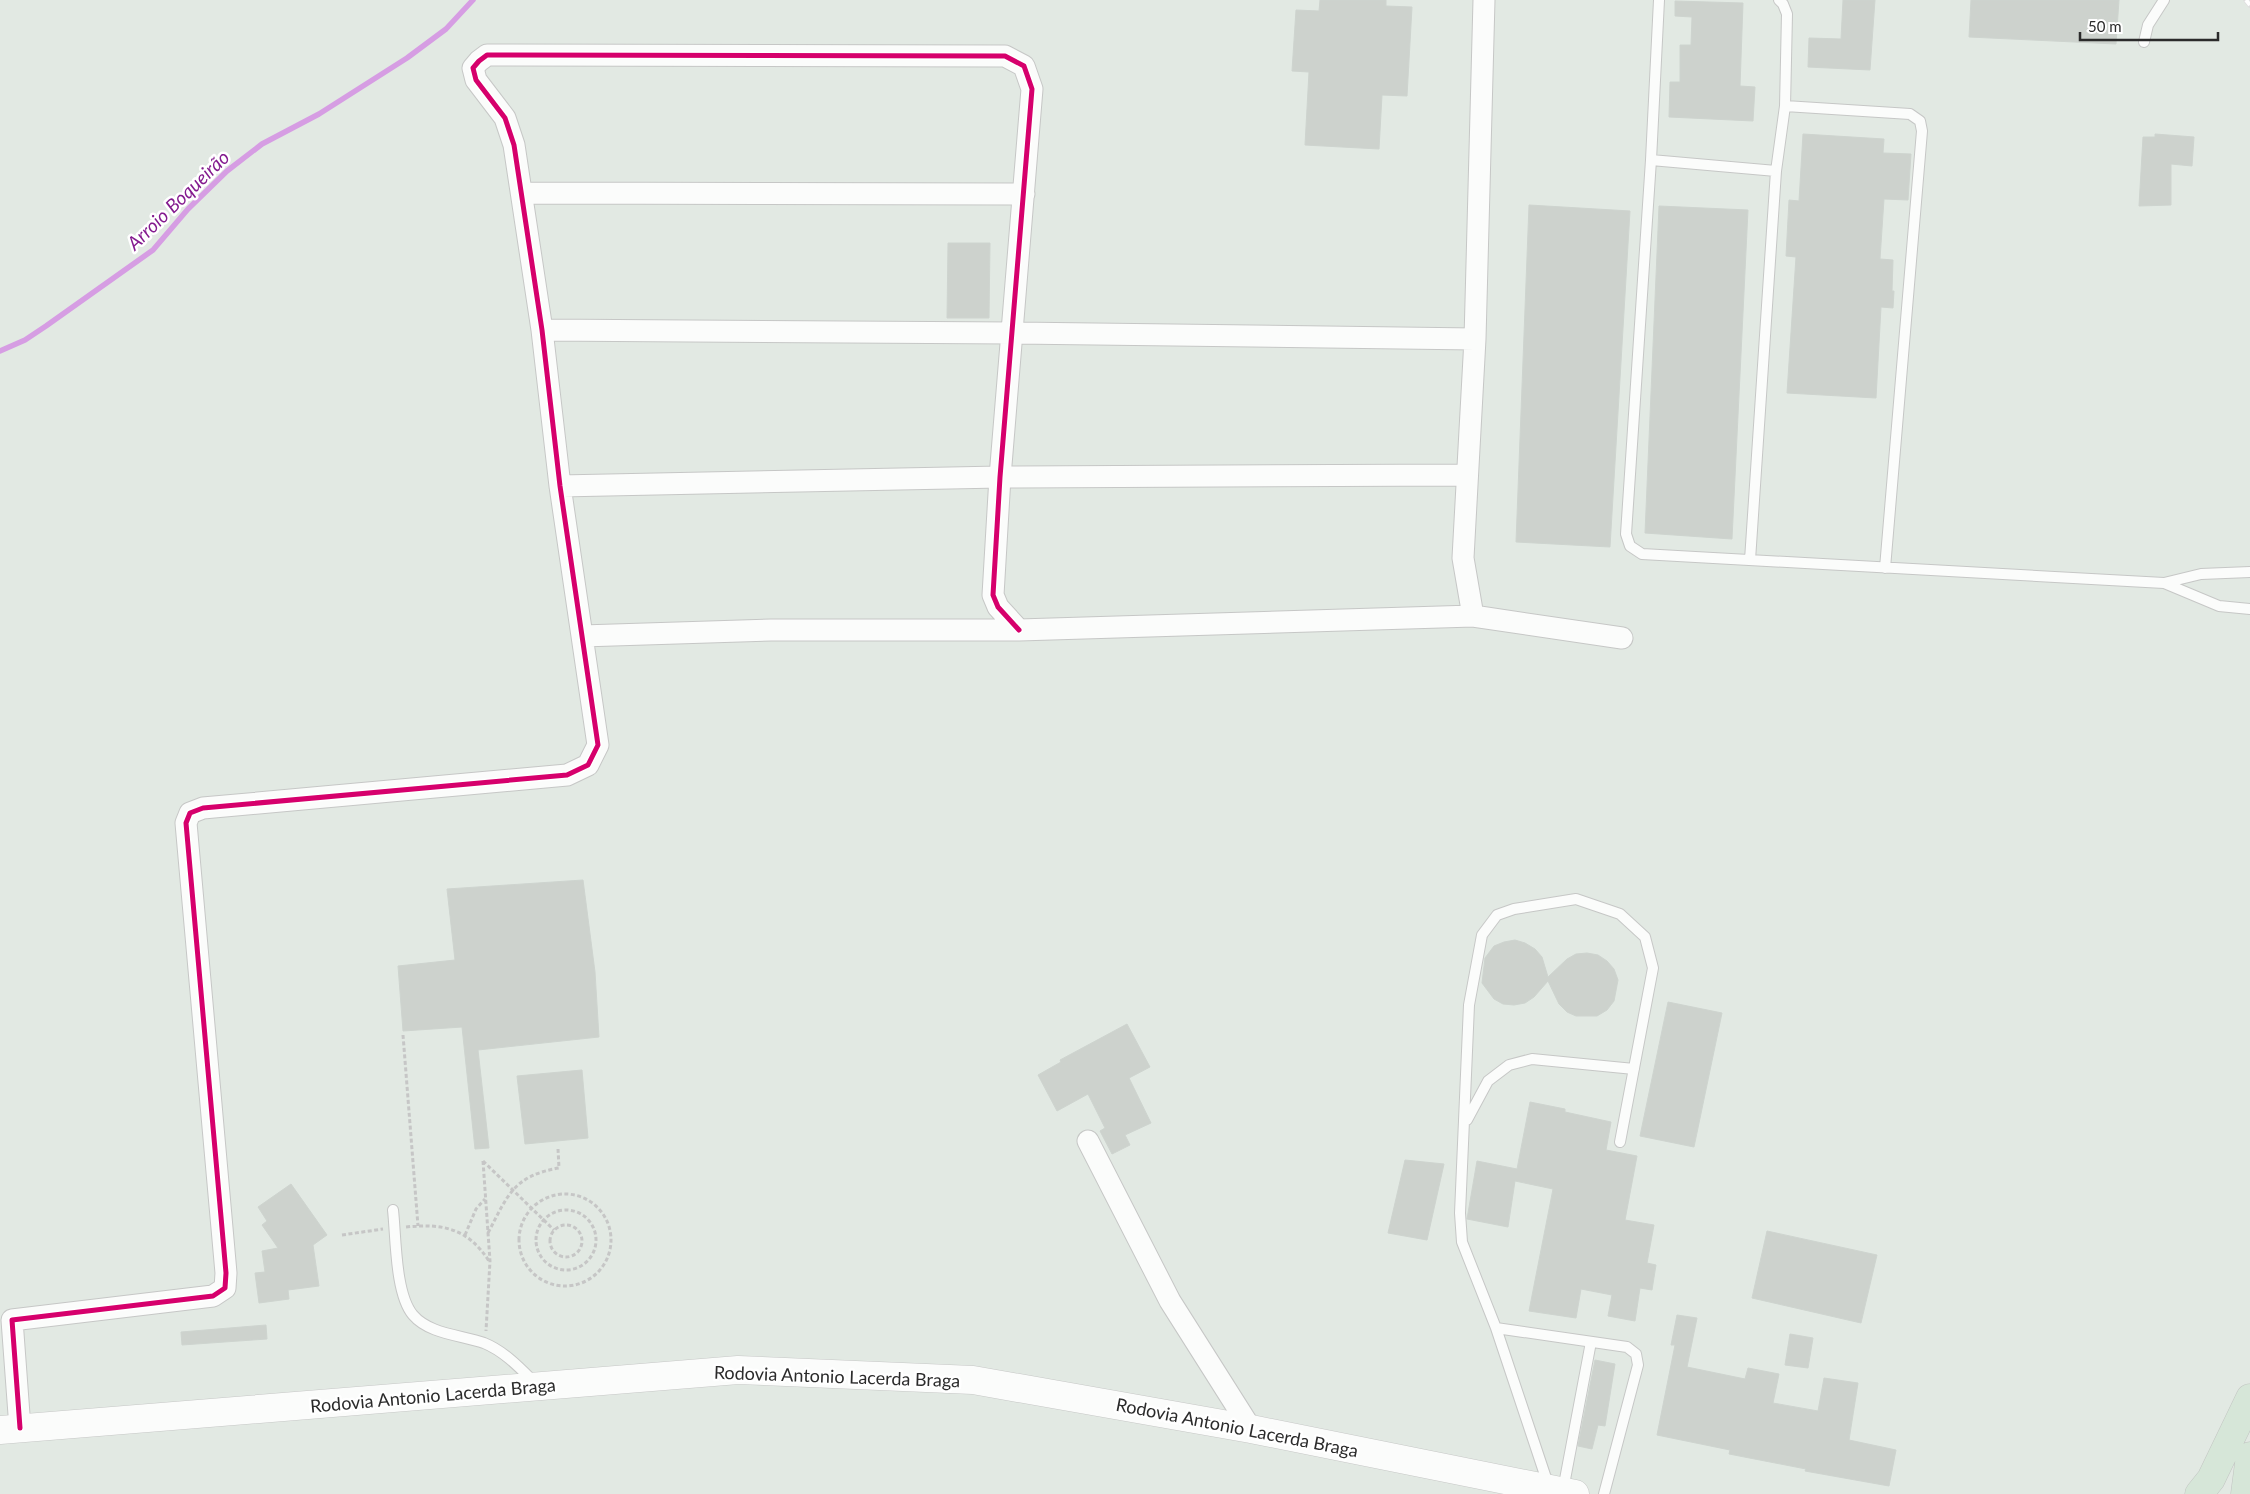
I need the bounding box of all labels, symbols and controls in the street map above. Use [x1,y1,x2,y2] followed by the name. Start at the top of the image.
[2080,10,2218,42] scale bar
[2088,17,2122,35] text: 50 m
[121,145,234,255] water label: Arroio Boqueirão
[714,1361,961,1391] street label: Rodovia Antonio Lacerda Braga
[309,1373,557,1417] street label: Rodovia Antonio Lacerda Braga
[1114,1393,1360,1461] street label: Rodovia Antonio Lacerda Braga

